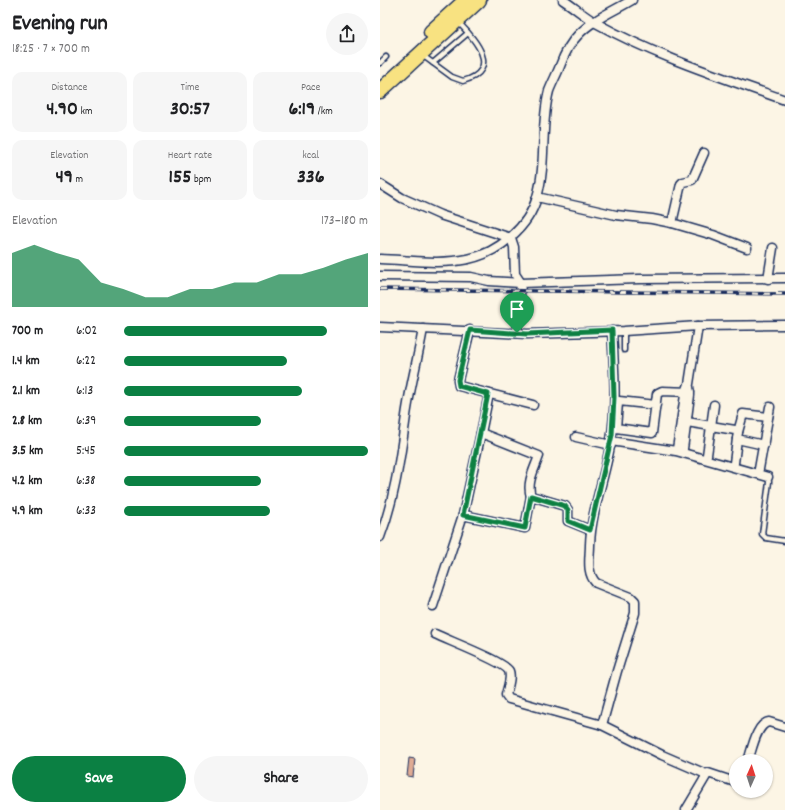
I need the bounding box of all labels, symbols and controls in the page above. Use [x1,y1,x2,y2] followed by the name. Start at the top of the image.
[12,9,108,40] text: Evening run
[326,13,368,55] button: share
[12,40,90,59] text: 18:25 · 7 × 700 m
[51,80,87,96] text: Distance
[181,80,199,96] text: Time
[301,80,320,96] text: Pace
[46,96,78,124] text: 4.90
[170,96,210,124] text: 30:57
[288,96,315,124] text: 6:19
[78,104,92,120] text: km
[315,104,333,120] text: /km
[50,148,88,164] text: Elevation
[168,148,212,164] text: Heart rate
[302,148,319,164] text: kcal
[56,164,73,192] text: 49
[169,164,191,192] text: 155
[297,164,324,192] text: 336
[73,172,83,188] text: m
[191,172,211,188] text: bpm
[12,212,57,231] text: Elevation
[321,212,368,231] text: 173–180 m
[500,292,534,333] pin
[506,298,528,320] icon: arrive
[12,322,43,341] text: 700 m
[76,322,97,341] text: 6:02
[12,352,40,371] text: 1.4 km
[76,352,96,371] text: 6:22
[12,382,40,401] text: 2.1 km
[76,382,93,401] text: 6:13
[12,412,42,431] text: 2.8 km
[76,412,96,431] text: 6:39
[12,442,43,461] text: 3.5 km
[76,442,96,461] text: 5:45
[12,472,42,491] text: 4.2 km
[76,472,96,491] text: 6:38
[12,502,43,521] text: 4.9 km
[76,502,96,521] text: 6:33
[729,754,773,798] north arrow
[729,754,773,798] map controls
[12,756,186,802] button: Save
[194,756,368,802] button: Share

